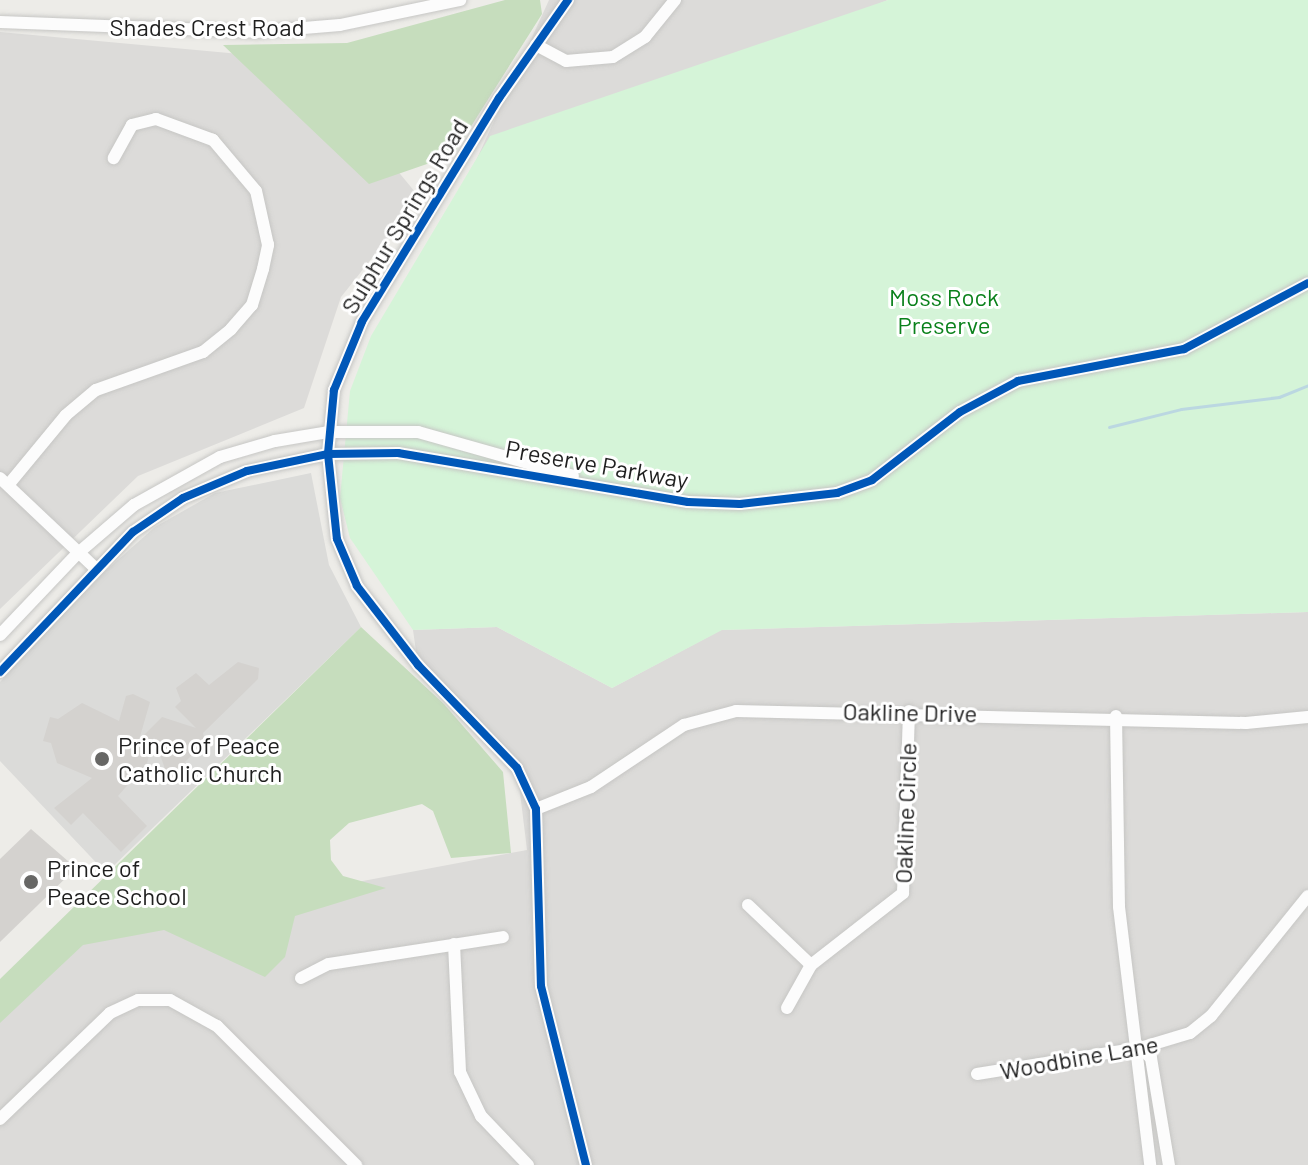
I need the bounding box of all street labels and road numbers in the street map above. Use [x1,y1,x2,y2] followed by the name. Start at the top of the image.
[109,13,305,41] street label: Shades Crest Road
[334,113,474,319] street label: Sulphur Springs Road
[503,434,691,494] street label: Preserve Parkway
[842,696,978,728] street label: Oakline Drive
[888,742,922,884] street label: Oakline Circle
[998,1029,1160,1085] street label: Woodbine Lane

